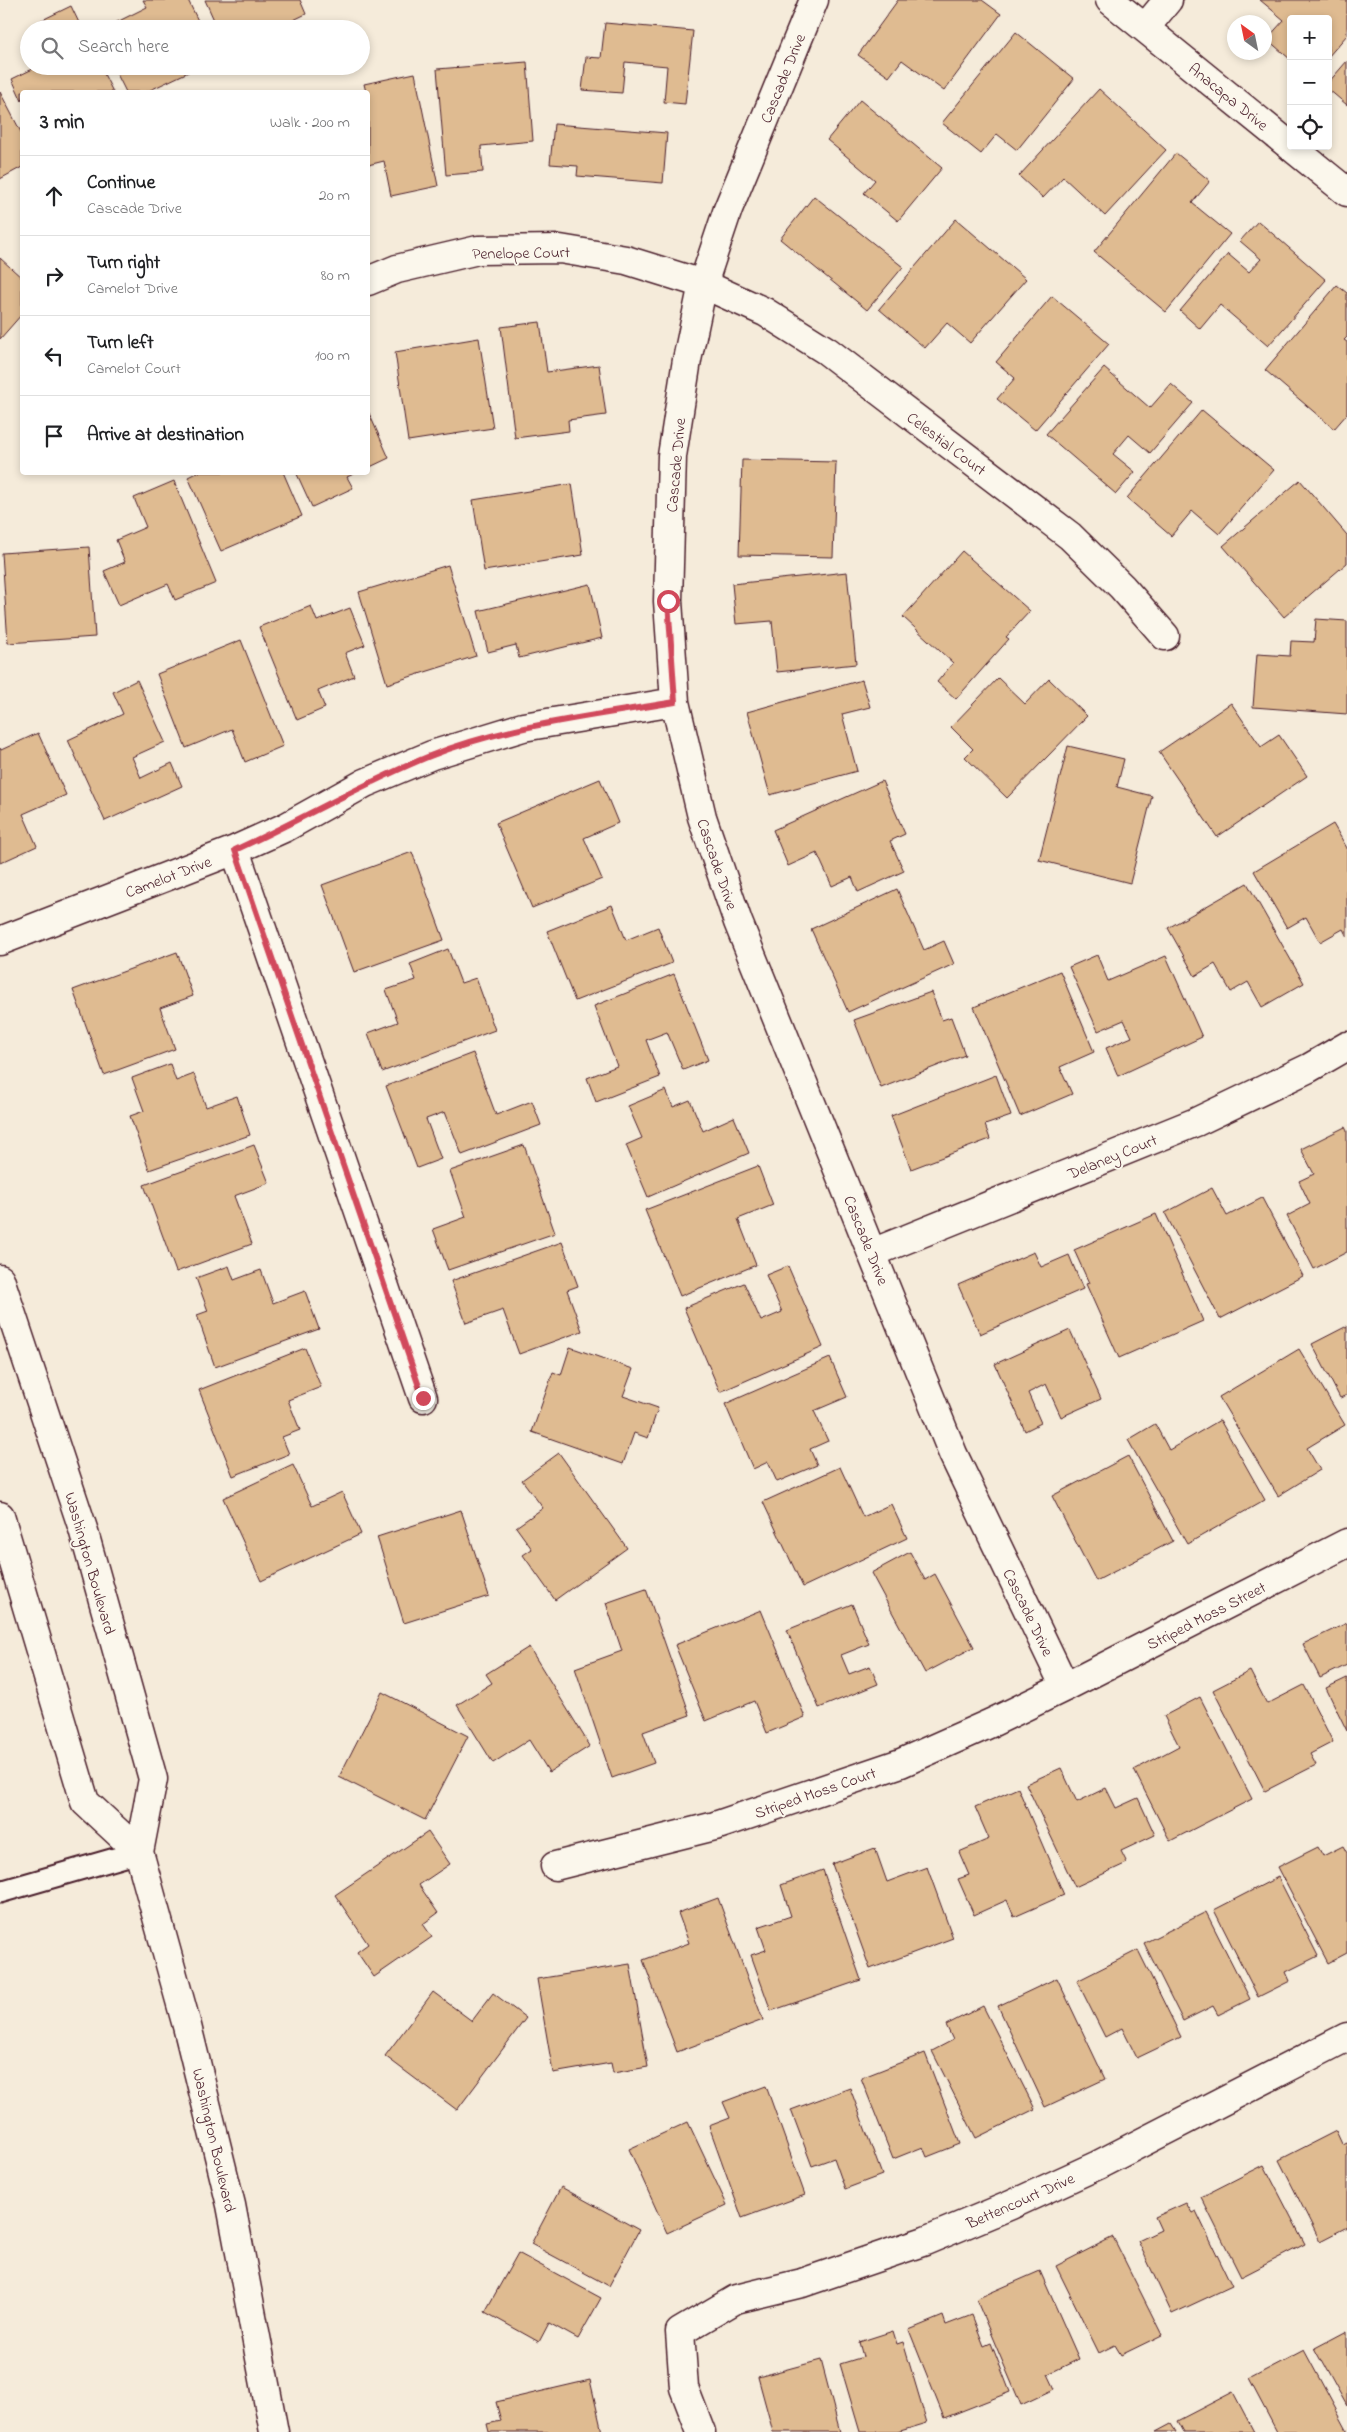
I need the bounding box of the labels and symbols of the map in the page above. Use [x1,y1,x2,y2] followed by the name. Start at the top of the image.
[1227,15,1272,60] north arrow
[755,30,813,127] street label: Cascade Drive
[1183,58,1274,138] street label: Anacapa Drive
[472,241,571,267] street label: Penelope Court
[901,407,991,483] street label: Celestial Court
[661,416,693,513] street label: Cascade Drive
[657,590,680,613] route start
[689,816,743,914] street label: Cascade Drive
[122,850,216,905] street label: Camelot Drive
[1063,1129,1162,1187] street label: Delaney Court
[836,1192,894,1290] street label: Cascade Drive
[412,1387,435,1410] route end
[57,1490,121,1638] street label: Washington Boulevard
[996,1565,1059,1662] street label: Cascade Drive
[1143,1576,1271,1657] street label: Striped Moss Street
[752,1762,880,1826] street label: Striped Moss Court
[185,2066,241,2215] street label: Washington Boulevard
[962,2167,1079,2237] street label: Bettencourt Drive

